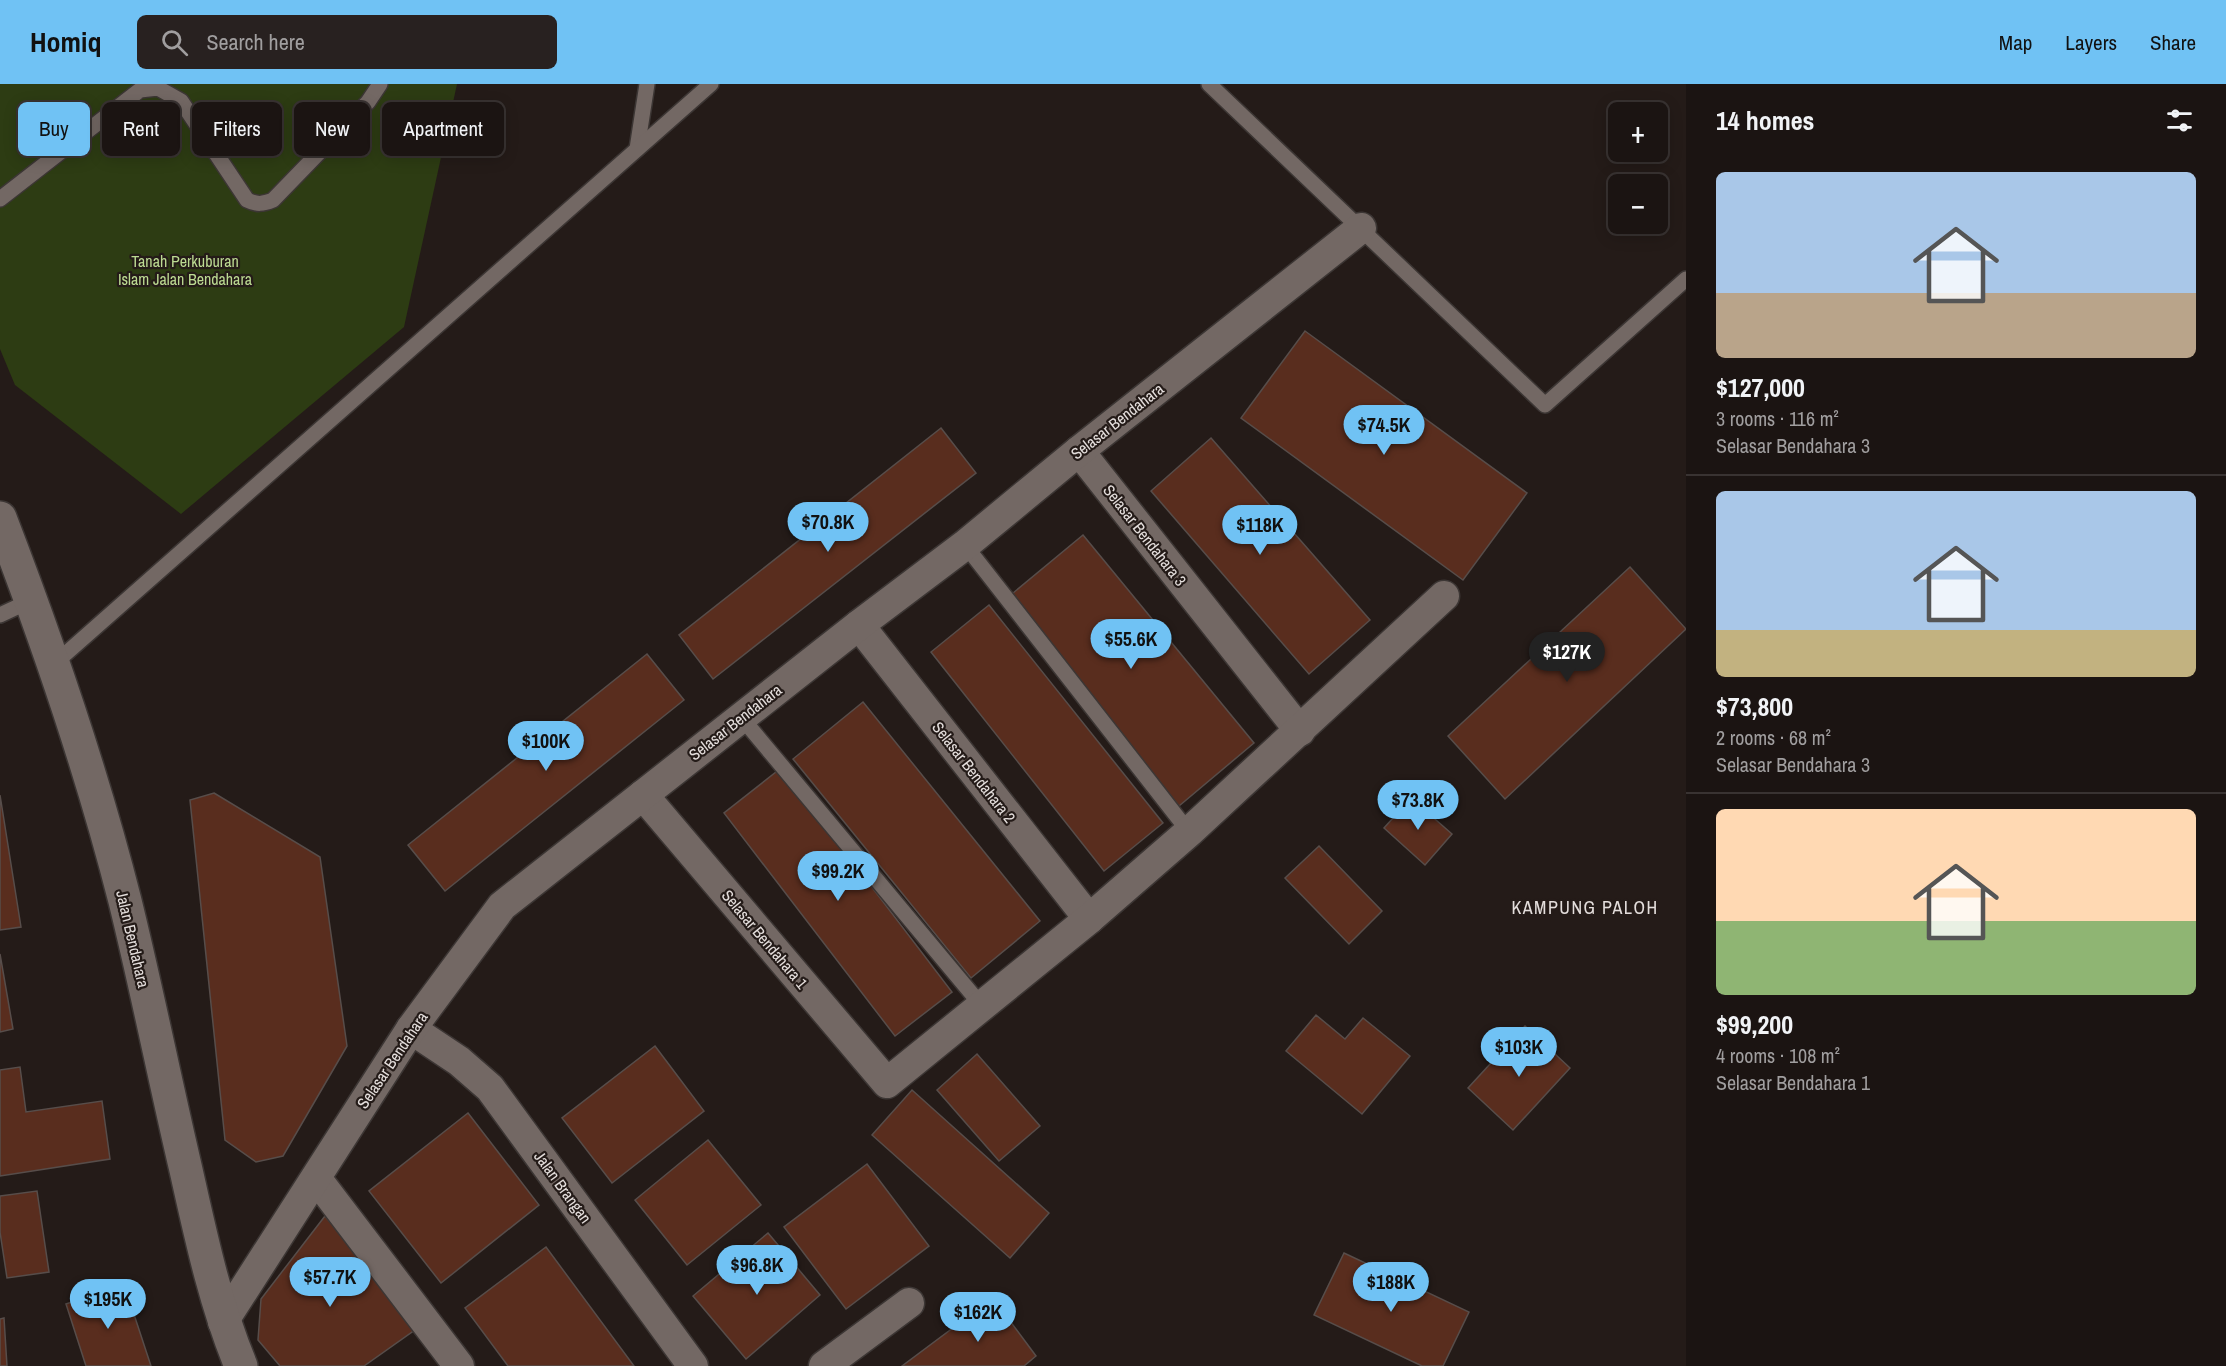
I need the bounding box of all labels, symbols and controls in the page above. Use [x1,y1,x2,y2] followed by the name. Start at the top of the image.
[137,15,557,69] search box
[30,23,101,61] text: Homiq
[158,26,191,59] icon: search
[206,27,305,57] text: Search here
[1999,28,2032,57] text: Map
[2065,28,2117,57] text: Layers
[2150,28,2196,57] text: Share
[18,102,90,156] chip: Buy
[102,102,180,156] chip: Rent
[192,102,282,156] chip: Filters
[294,102,370,156] chip: New
[382,102,504,156] chip: Apartment
[1608,102,1668,234] map controls
[1608,102,1668,162] button: +
[1716,103,1814,138] text: 14 homes
[2163,104,2196,137] icon: filters
[1608,174,1668,234] button: −
[1902,211,2010,319] icon: home
[118,250,253,290] park label: Tanah Perkuburan Islam Jalan Bendahara
[1716,370,1805,405] text: $127,000
[1066,377,1169,464] street label: Selasar Bendahara
[1335,405,1433,456] pin: $74.5K
[1716,405,1839,432] text: 3 rooms · 116 m²
[1358,411,1410,438] text: $74.5K
[1716,432,1870,459] text: Selasar Bendahara 3
[1098,480,1192,590] street label: Selasar Bendahara 3
[779,502,877,553] pin: $70.8K
[1218,505,1302,556] pin: $118K
[802,508,854,535] text: $70.8K
[1236,511,1284,538] text: $118K
[1902,530,2010,638] icon: home
[1082,619,1180,670] pin: $55.6K
[1105,625,1157,652] text: $55.6K
[1525,632,1609,683] pin: $127K
[1543,638,1591,665] text: $127K
[684,678,787,765] street label: Selasar Bendahara
[1716,689,1793,724] text: $73,800
[927,717,1021,827] street label: Selasar Bendahara 2
[504,721,588,772] pin: $100K
[1716,724,1831,751] text: 2 rooms · 68 m²
[522,727,570,754] text: $100K
[1716,751,1870,778] text: Selasar Bendahara 3
[1369,780,1467,831] pin: $73.8K
[1392,786,1444,813] text: $73.8K
[1902,848,2010,956] icon: home
[789,851,887,902] pin: $99.2K
[812,857,864,884] text: $99.2K
[717,885,813,994] street label: Selasar Bendahara 1
[111,888,155,990] street label: Jalan Bendahara
[1511,895,1659,920] district label: KAMPUNG PALOH
[351,1007,433,1113] street label: Selasar Bendahara
[1716,1007,1793,1042] text: $99,200
[1477,1027,1561,1078] pin: $103K
[1495,1033,1543,1060] text: $103K
[1716,1042,1840,1069] text: 4 rooms · 108 m²
[1716,1069,1870,1096] text: Selasar Bendahara 1
[529,1146,597,1228] street label: Jalan Brangan
[708,1245,806,1296] pin: $96.8K
[731,1251,783,1278] text: $96.8K
[281,1257,379,1308] pin: $57.7K
[1349,1262,1433,1313] pin: $188K
[304,1263,356,1290] text: $57.7K
[1367,1268,1415,1295] text: $188K
[66,1279,150,1330] pin: $195K
[84,1285,132,1312] text: $195K
[936,1292,1020,1343] pin: $162K
[954,1298,1002,1325] text: $162K

